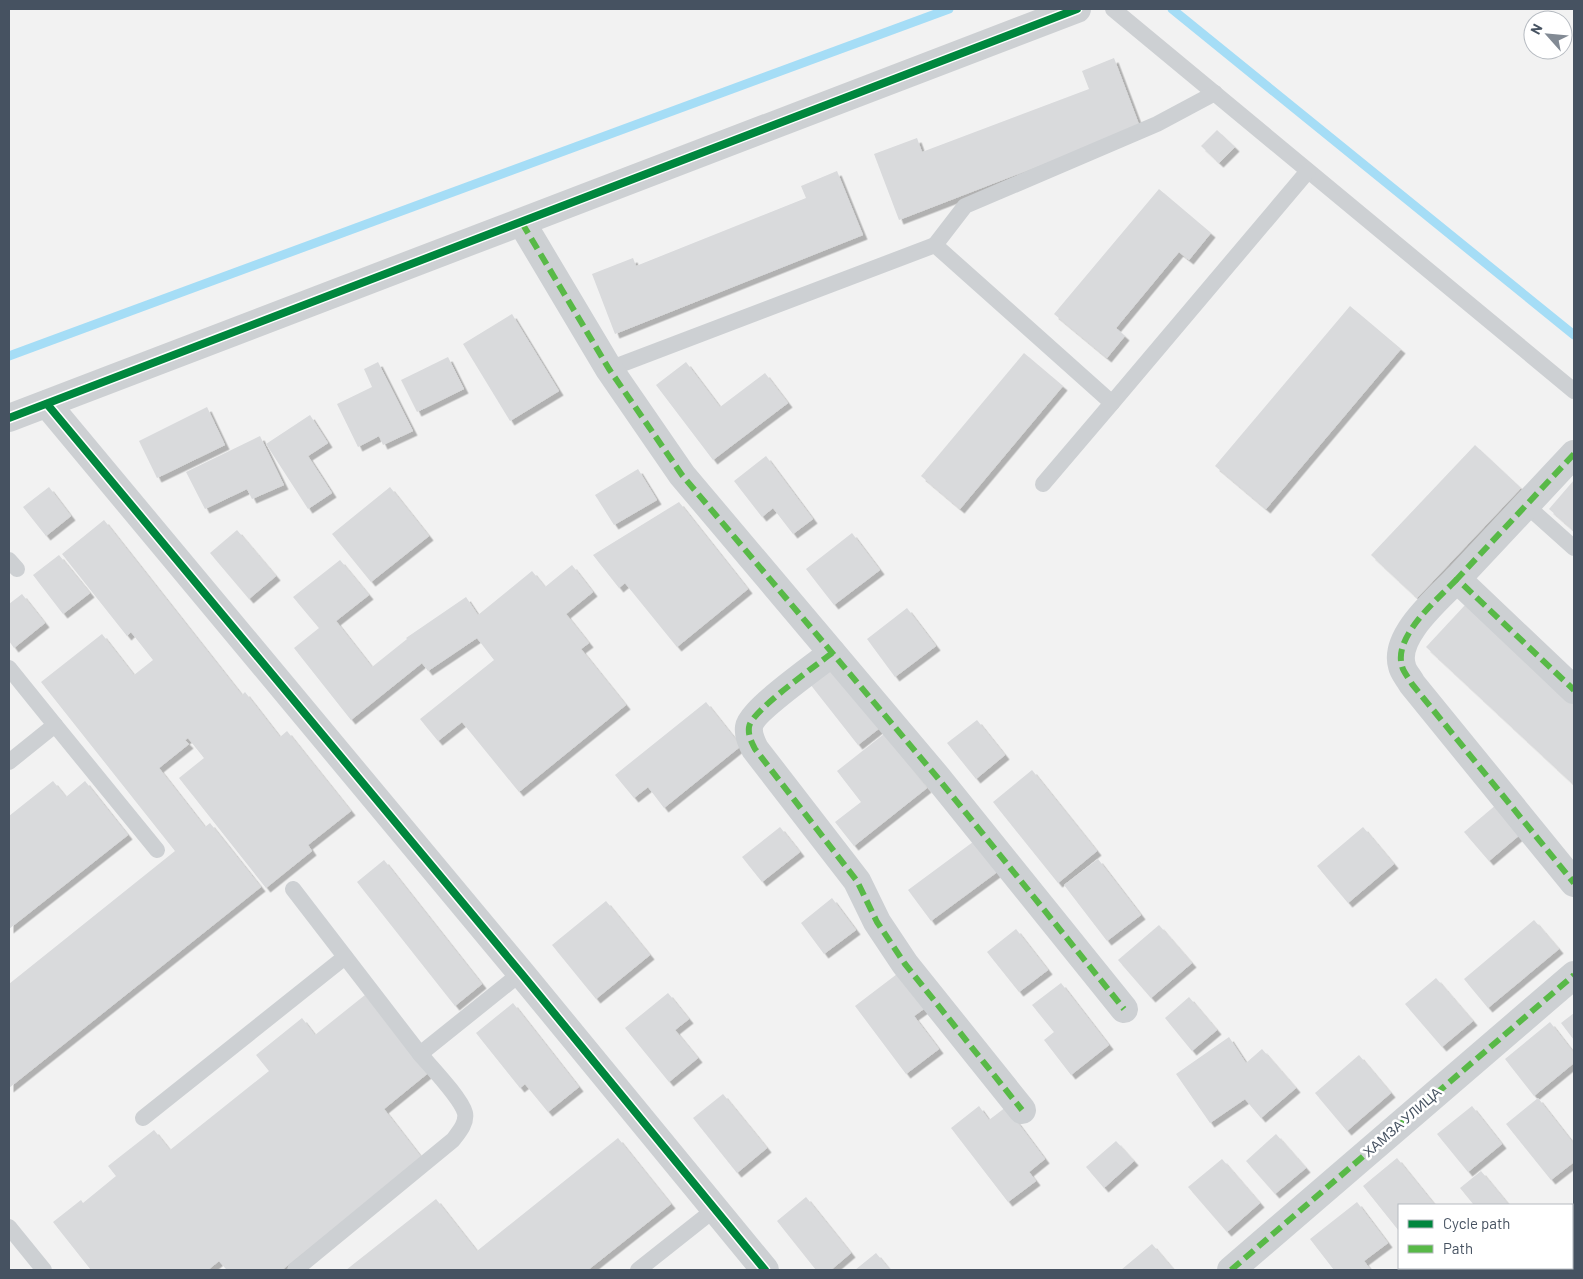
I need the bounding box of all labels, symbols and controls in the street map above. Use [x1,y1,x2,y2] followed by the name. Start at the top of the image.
[1523,10,1573,60] north arrow
[1526,21,1546,37] text: N
[1359,1083,1445,1160] street label: ХАМЗА УЛИЦА
[1398,1204,1573,1269] legend
[1443,1214,1510,1232] text: Cycle path
[1443,1239,1473,1257] text: Path

